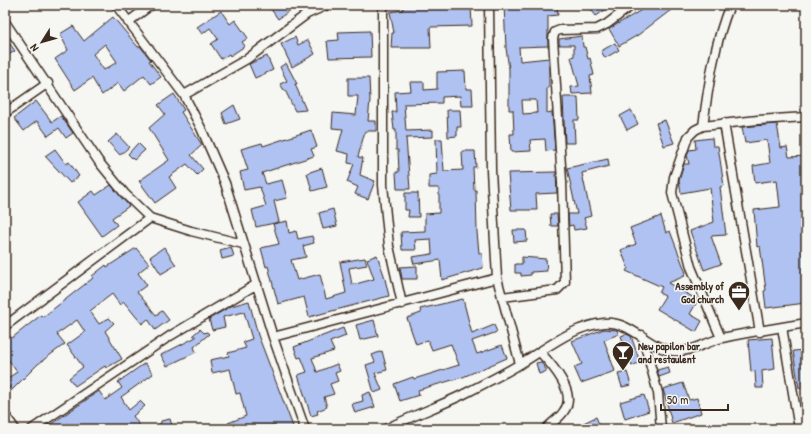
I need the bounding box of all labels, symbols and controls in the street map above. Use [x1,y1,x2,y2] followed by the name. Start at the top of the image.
[22,22,62,62] north arrow
[27,41,41,55] text: N
[675,279,725,306] place label: Assembly of God church
[726,279,752,312] office icon: Assembly of God church
[610,339,636,372] bar icon: New papilon bar and restaulent
[638,339,701,366] place label: New papilon bar and restaulent
[661,386,728,412] scale bar
[667,391,688,408] text: 50 m

